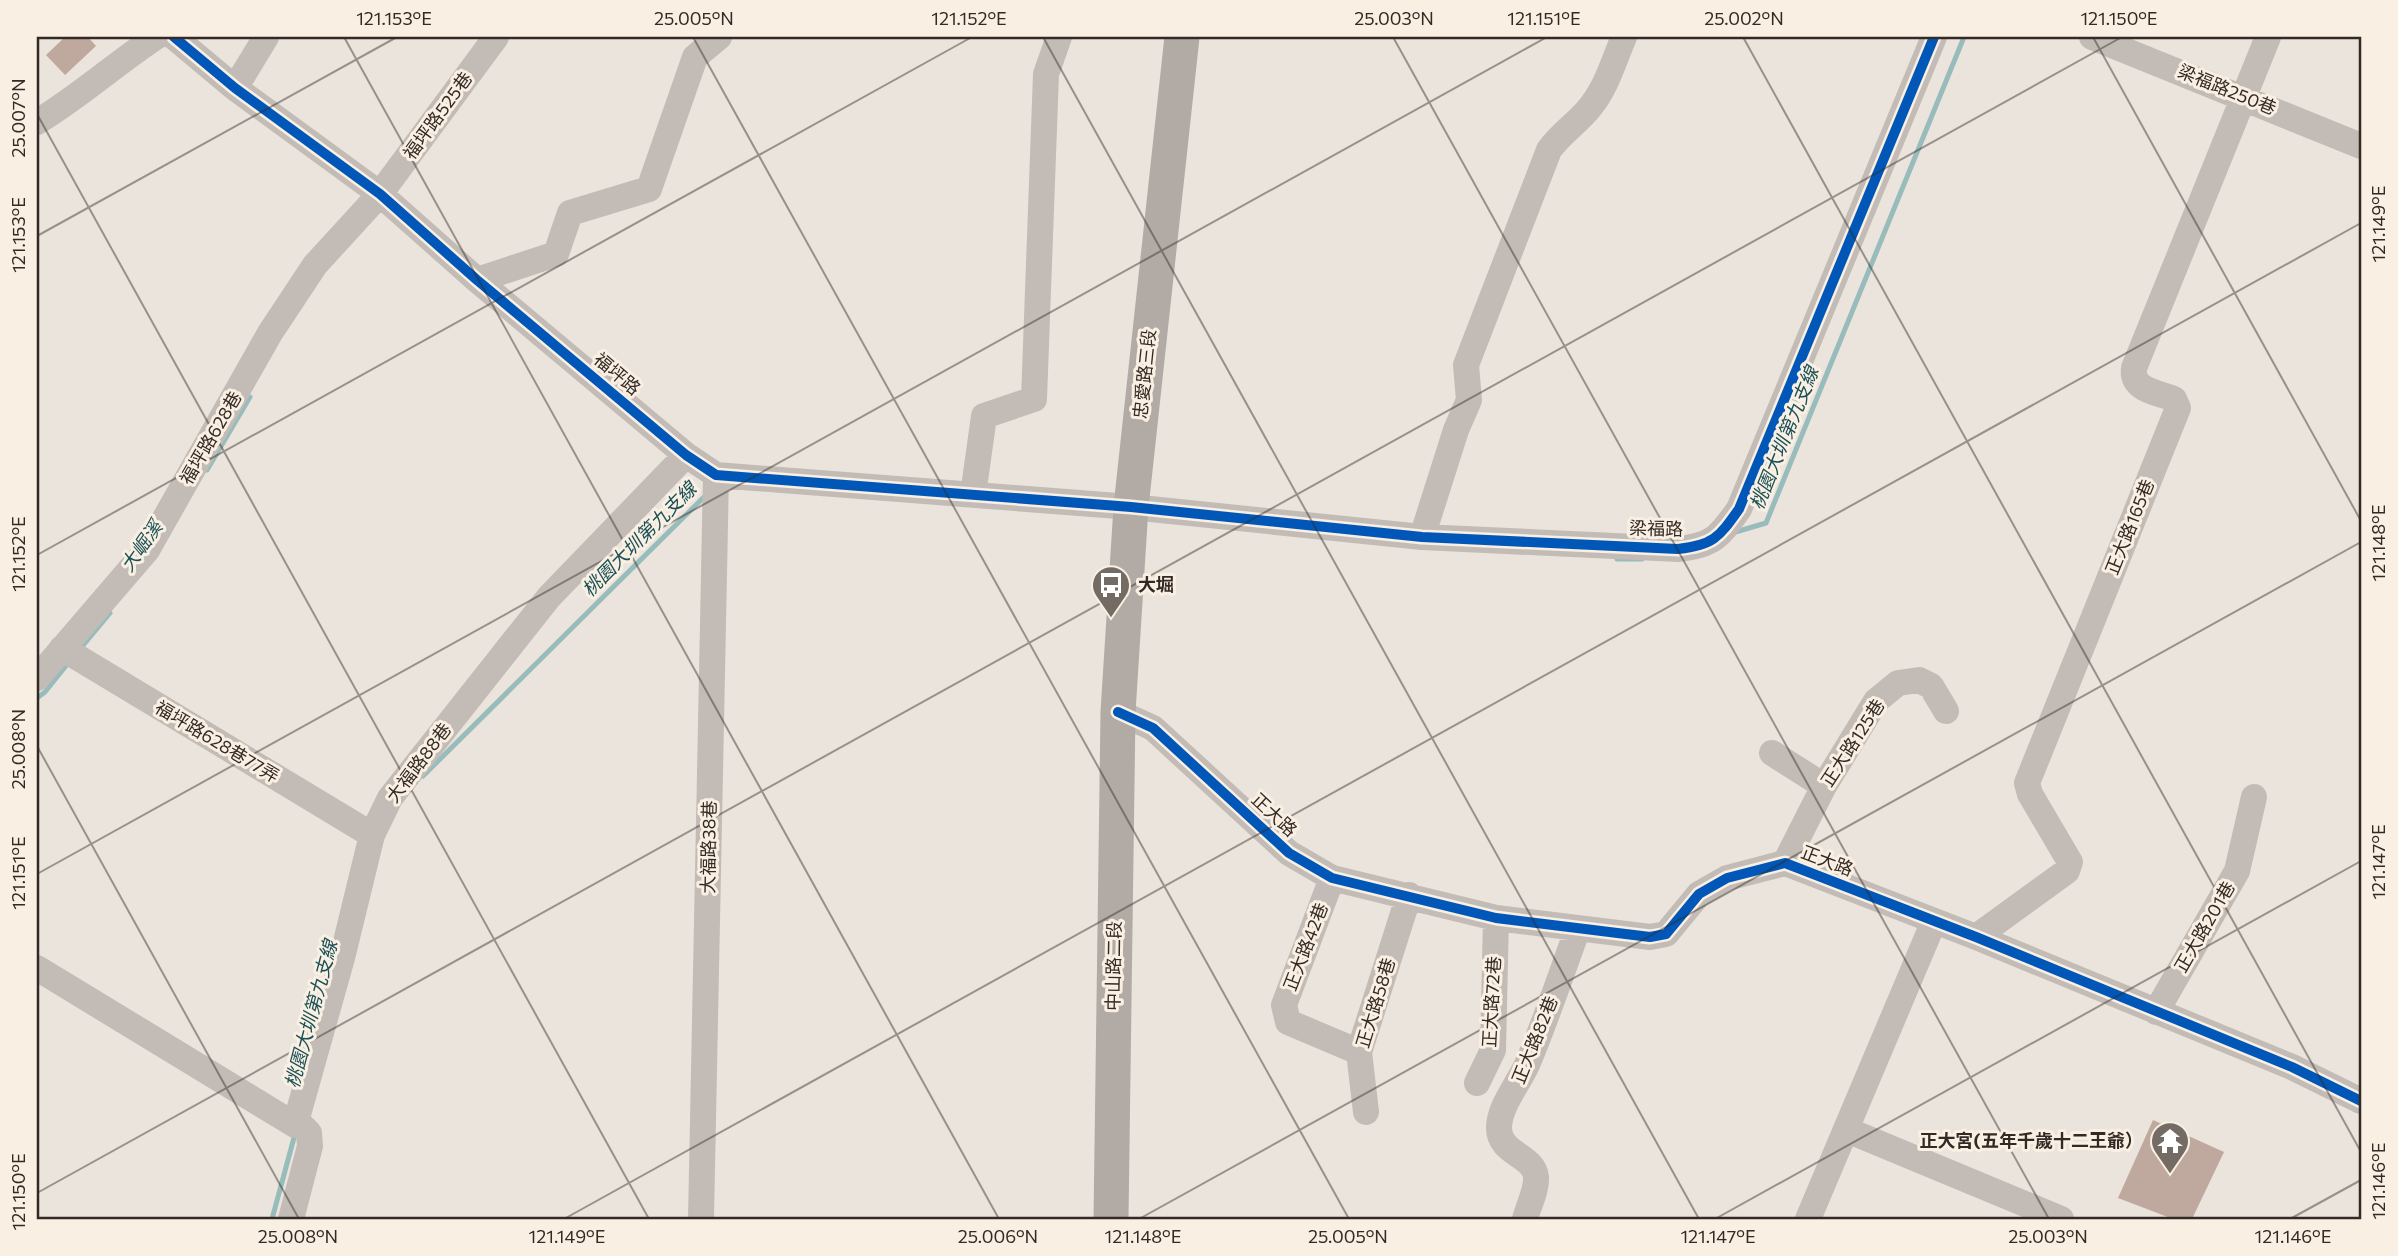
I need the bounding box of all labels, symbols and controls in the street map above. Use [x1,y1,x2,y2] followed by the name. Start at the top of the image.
[356,7,432,29] text: 121.153°E
[654,7,734,29] text: 25.005°N
[931,7,1007,29] text: 121.152°E
[1354,7,1434,29] text: 25.003°N
[1507,7,1581,29] text: 121.151°E
[1704,7,1784,29] text: 25.002°N
[2080,7,2158,29] text: 121.150°E
[2175,59,2280,119] street label: 梁福路250巷
[398,67,476,163] street label: 福坪路525巷
[7,78,29,158] text: 25.007°N
[2367,186,2389,262] text: 121.149°E
[7,197,29,273] text: 121.153°E
[1128,328,1160,420] street label: 忠愛路三段
[590,347,645,399] street label: 福坪路
[1744,361,1823,513] water label: 桃園大圳第九支線
[175,387,246,488] street label: 福坪路628巷
[577,475,702,601] water label: 桃園大圳第九支線
[2100,476,2158,578] street label: 正大路165巷
[2367,505,2389,581] text: 121.148°E
[115,513,168,576] water label: 大崛溪
[7,516,29,592] text: 121.152°E
[1629,517,1683,539] street label: 梁福路
[1090,564,1132,619] bus stop icon: 大堀
[1138,573,1174,595] place label: 大堀
[152,695,284,787] street label: 福坪路628巷77弄
[1816,695,1889,790] street label: 正大路125巷
[7,709,29,789] text: 25.008°N
[381,718,455,806] street label: 大福路88巷
[1247,788,1302,841] street label: 正大路
[696,800,720,894] street label: 大福路38巷
[2367,824,2389,900] text: 121.147°E
[7,836,29,910] text: 121.151°E
[1798,840,1857,880] street label: 正大路
[2169,877,2239,976] street label: 正大路201巷
[1278,900,1332,994] street label: 正大路42巷
[1101,921,1125,1011] street label: 中山路二段
[280,936,342,1090] water label: 桃園大圳第九支線
[1351,955,1399,1051] street label: 正大路58巷
[1478,956,1504,1048] street label: 正大路72巷
[1506,992,1562,1087] street label: 正大路82巷
[2149,1120,2191,1175] temple icon: 正大宮(五年千歲十二王爺）
[1920,1129,2143,1151] place label: 正大宮(五年千歲十二王爺）
[2367,1143,2389,1219] text: 121.146°E
[7,1153,29,1231] text: 121.150°E
[258,1225,338,1247] text: 25.008°N
[529,1225,605,1247] text: 121.149°E
[958,1225,1038,1247] text: 25.006°N
[1105,1225,1181,1247] text: 121.148°E
[1308,1225,1388,1247] text: 25.005°N
[1680,1225,1756,1247] text: 121.147°E
[2008,1225,2088,1247] text: 25.003°N
[2255,1225,2331,1247] text: 121.146°E

